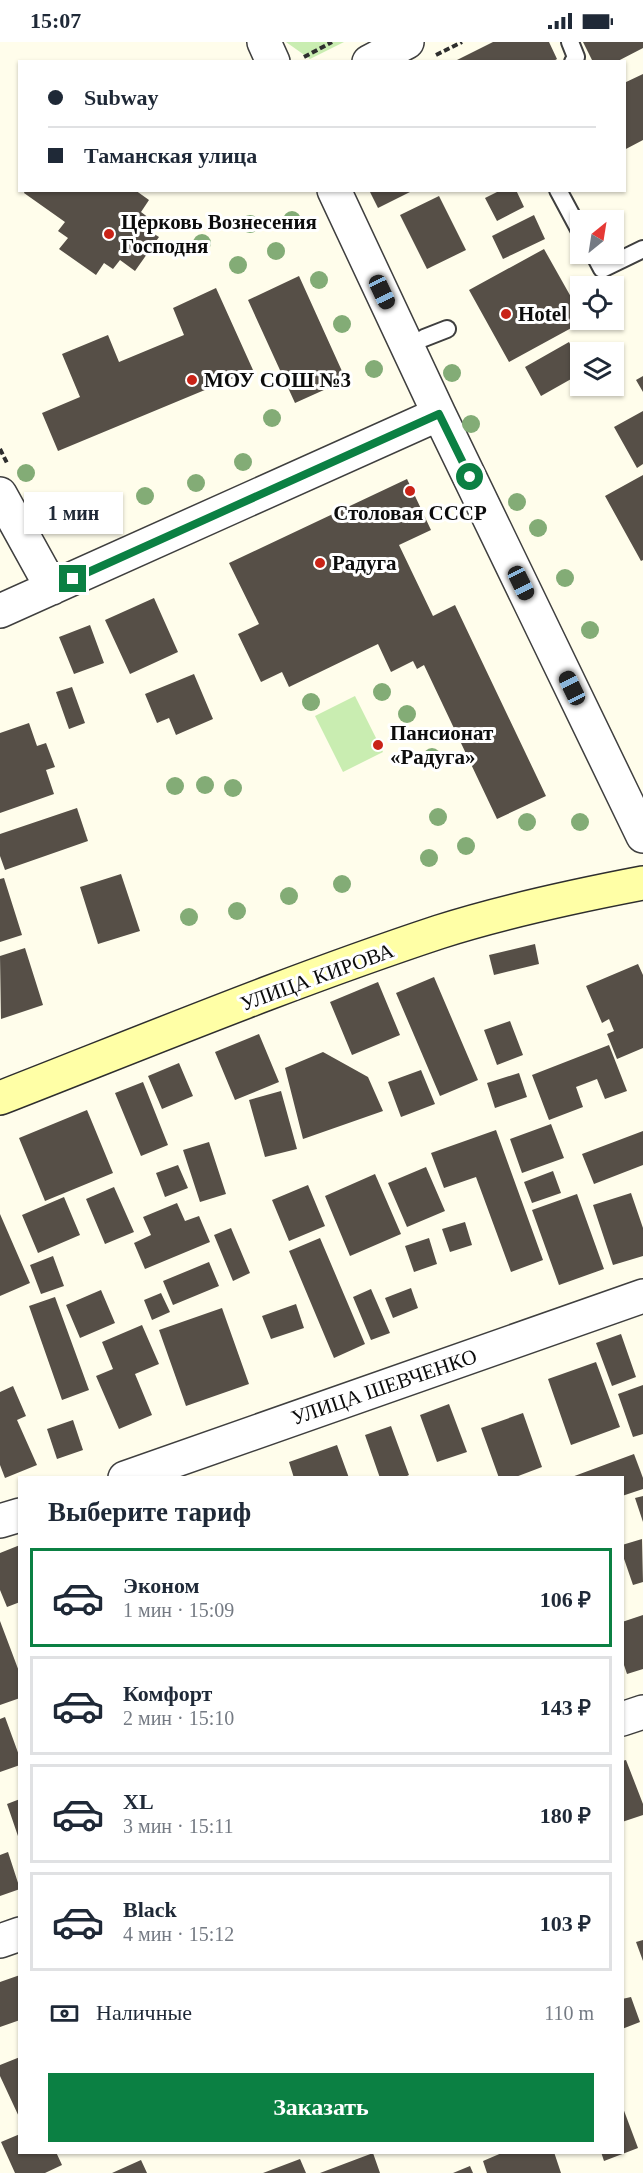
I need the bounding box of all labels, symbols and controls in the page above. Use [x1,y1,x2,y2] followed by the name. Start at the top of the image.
[30,8,81,33] text: 15:07
[84,85,159,110] text: Subway
[84,143,257,168] text: Таманская улица
[121,210,317,258] place label: Церковь Вознесения Господня
[570,210,624,264] north arrow
[570,210,624,396] map controls
[102,227,116,241] marker: Церковь Вознесения Господня
[366,272,398,312] car
[570,276,624,330] button: locate
[518,302,567,326] place label: Hotel
[499,307,513,321] marker: Hotel
[570,342,624,396] button: layers
[204,368,351,392] place label: МОУ СОШ №3
[185,373,199,387] marker: МОУ СОШ №3
[456,463,483,490] route start
[403,484,417,498] marker: Столовая СССР
[23,492,122,534] callout: 1 мин
[333,501,487,525] place label: Столовая СССР
[48,502,99,524] text: 1 мин
[332,551,397,575] place label: Радуга
[313,556,327,570] marker: Радуга
[505,563,537,603] car
[59,565,86,592] route end
[556,668,588,708] car
[390,721,494,769] place label: Пансионат «Радуга»
[371,738,385,752] marker: Пансионат «Радуга»
[237,938,398,1016] street label: УЛИЦА КИРОВА
[288,1344,480,1430] street label: УЛИЦА ШЕВЧЕНКО
[48,1497,251,1527] text: Выберите тариф
[51,1571,105,1625] icon: car
[123,1573,200,1598] text: Эконом
[540,1587,591,1612] text: 106 ₽
[123,1599,234,1621] text: 1 мин · 15:09
[51,1679,105,1733] icon: car
[123,1681,212,1706] text: Комфорт
[540,1695,591,1720] text: 143 ₽
[123,1707,234,1729] text: 2 мин · 15:10
[51,1787,105,1841] icon: car
[123,1789,154,1814] text: XL
[540,1803,591,1828] text: 180 ₽
[123,1815,234,1837] text: 3 мин · 15:11
[51,1895,105,1949] icon: car
[123,1897,177,1922] text: Black
[540,1911,591,1936] text: 103 ₽
[123,1923,234,1945] text: 4 мин · 15:12
[48,1997,81,2030] icon: cash
[96,2000,192,2025] text: Наличные
[544,2002,594,2024] text: 110 m
[48,2073,594,2142] button: Заказать

